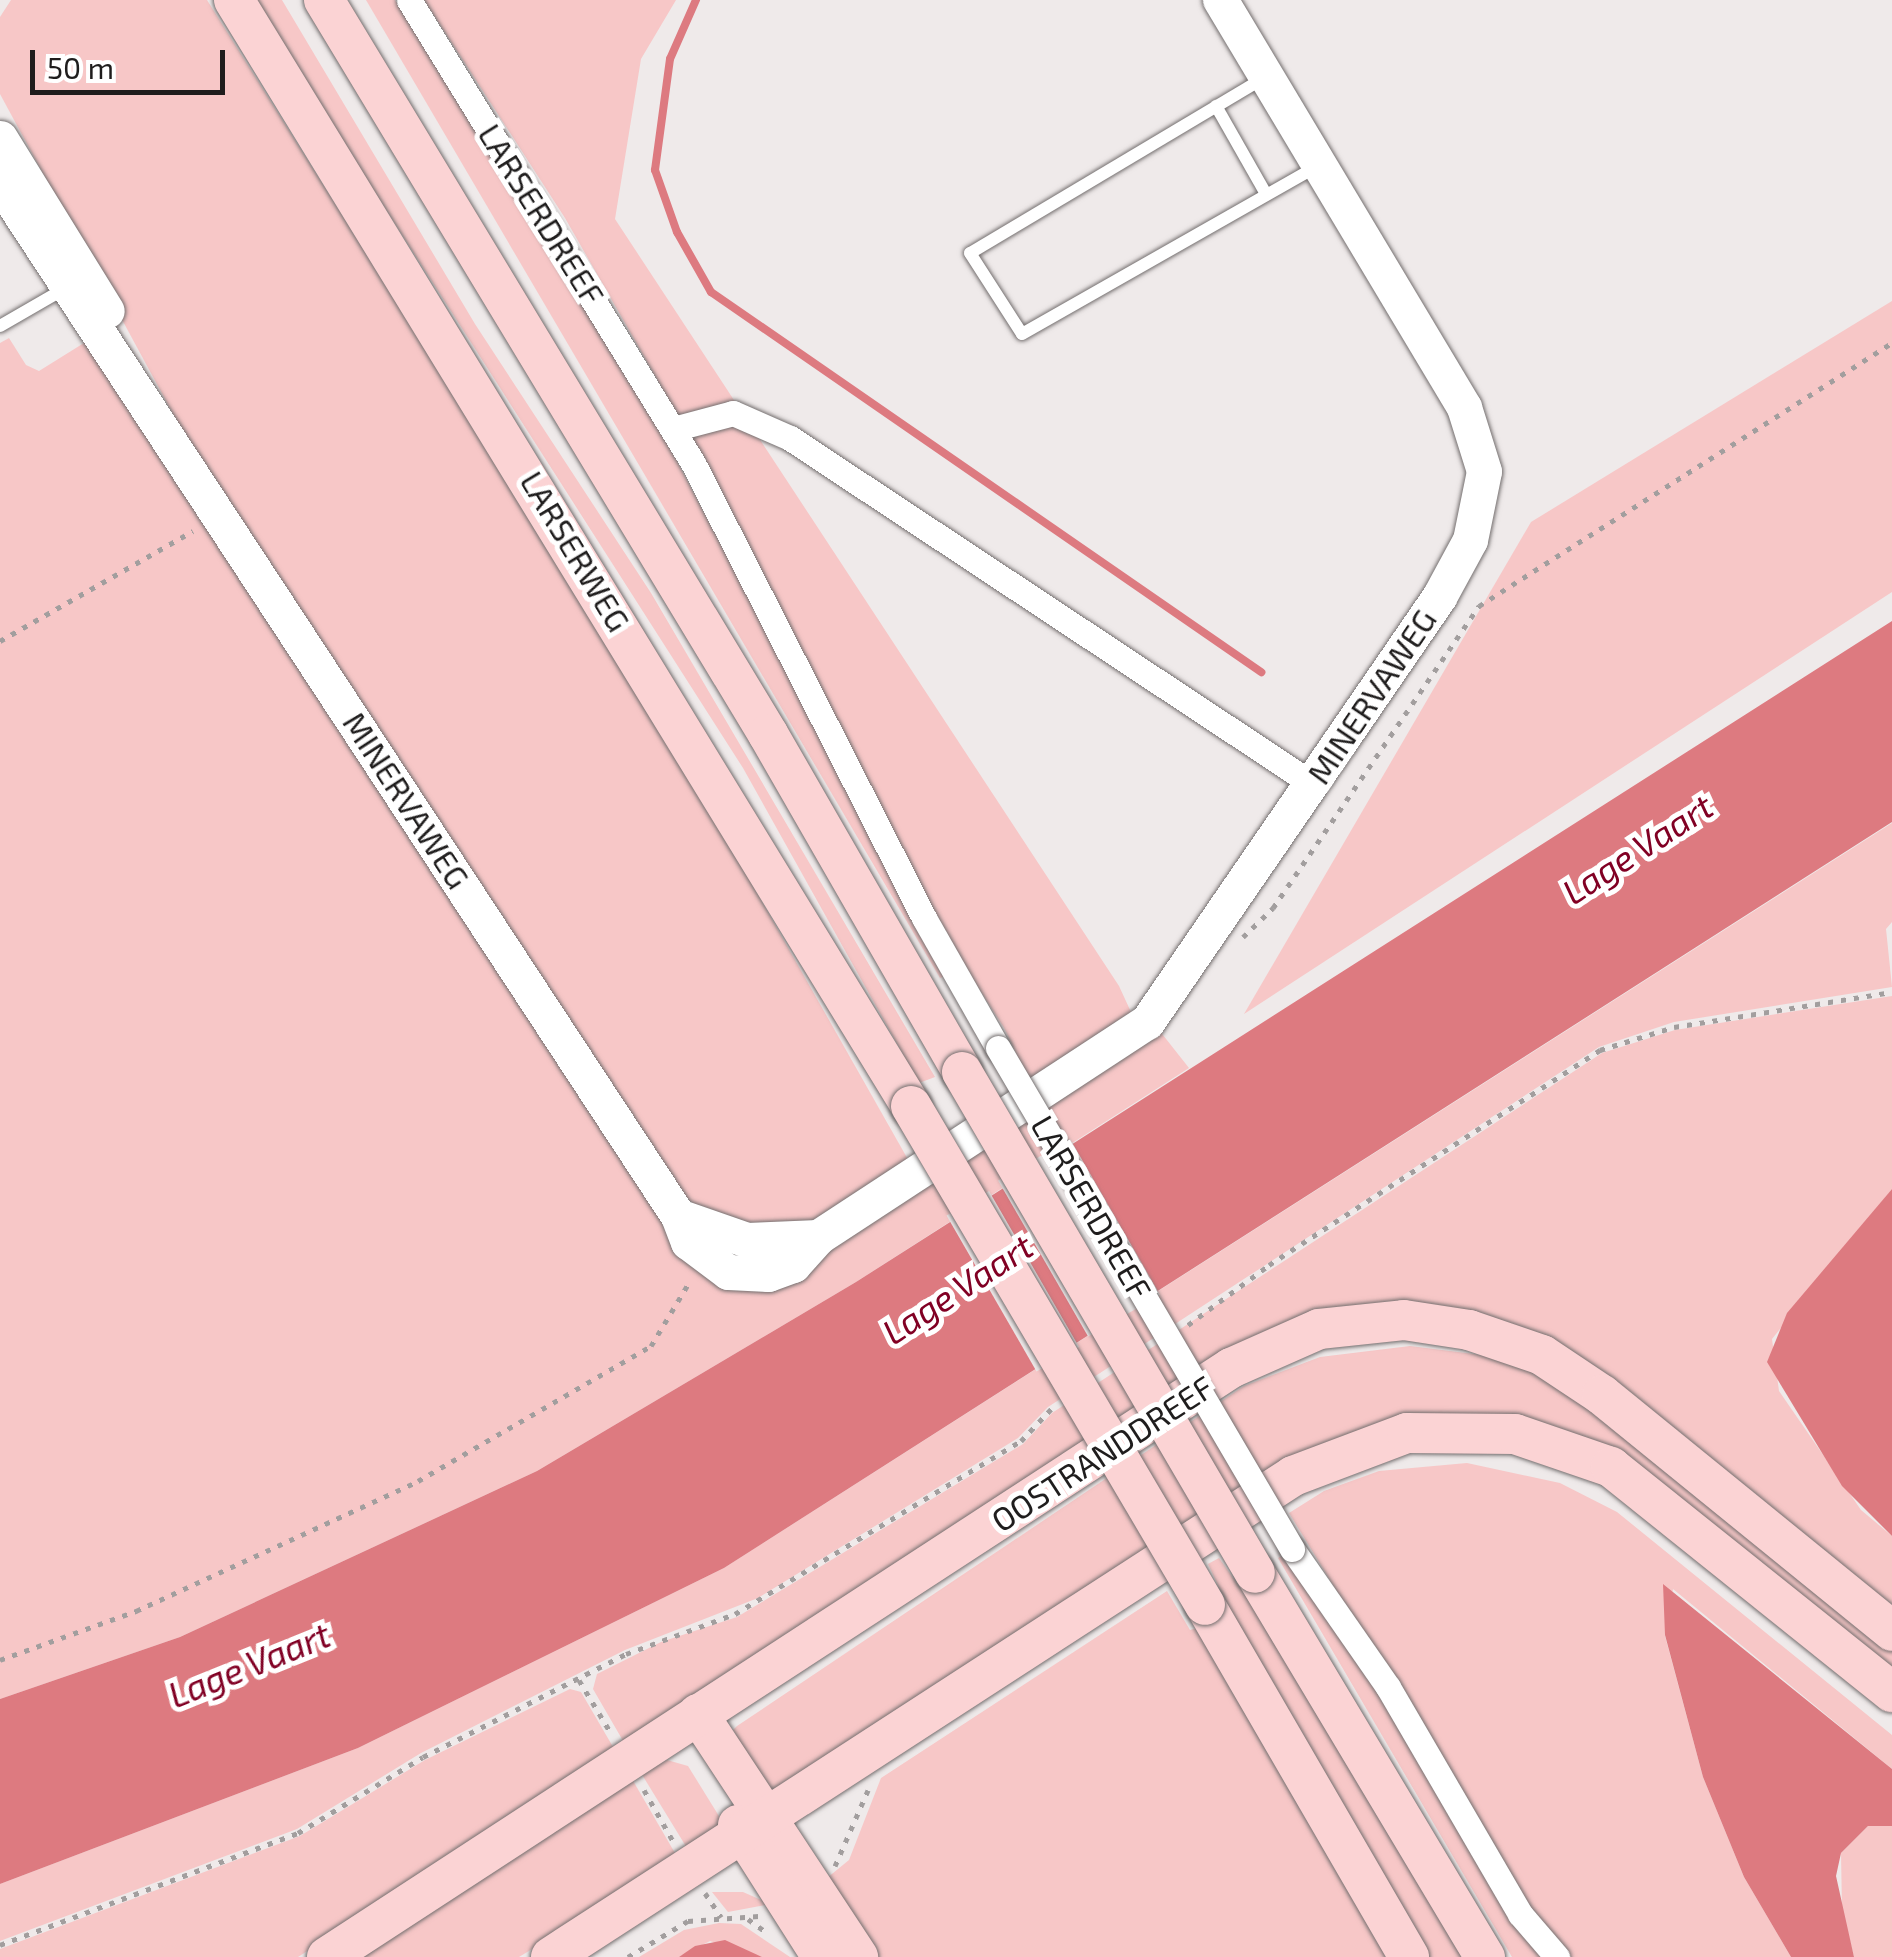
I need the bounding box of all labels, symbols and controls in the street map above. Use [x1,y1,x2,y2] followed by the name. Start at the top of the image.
[35,30,230,92] scale bar
[47,49,114,85] text: 50 m
[471,117,613,311] street label: LARSERDREEF
[513,464,639,638] street label: LARSERWEG
[1299,601,1443,791] street label: MINERVAWEG
[336,705,478,895] street label: MINERVAWEG
[1554,784,1720,912] water label: Lage Vaart
[1024,1108,1160,1306] street label: LARSERDREEF
[874,1224,1040,1352] water label: Lage Vaart
[984,1367,1220,1539] street label: OOSTRANDDREEF
[162,1612,336,1716] water label: Lage Vaart

